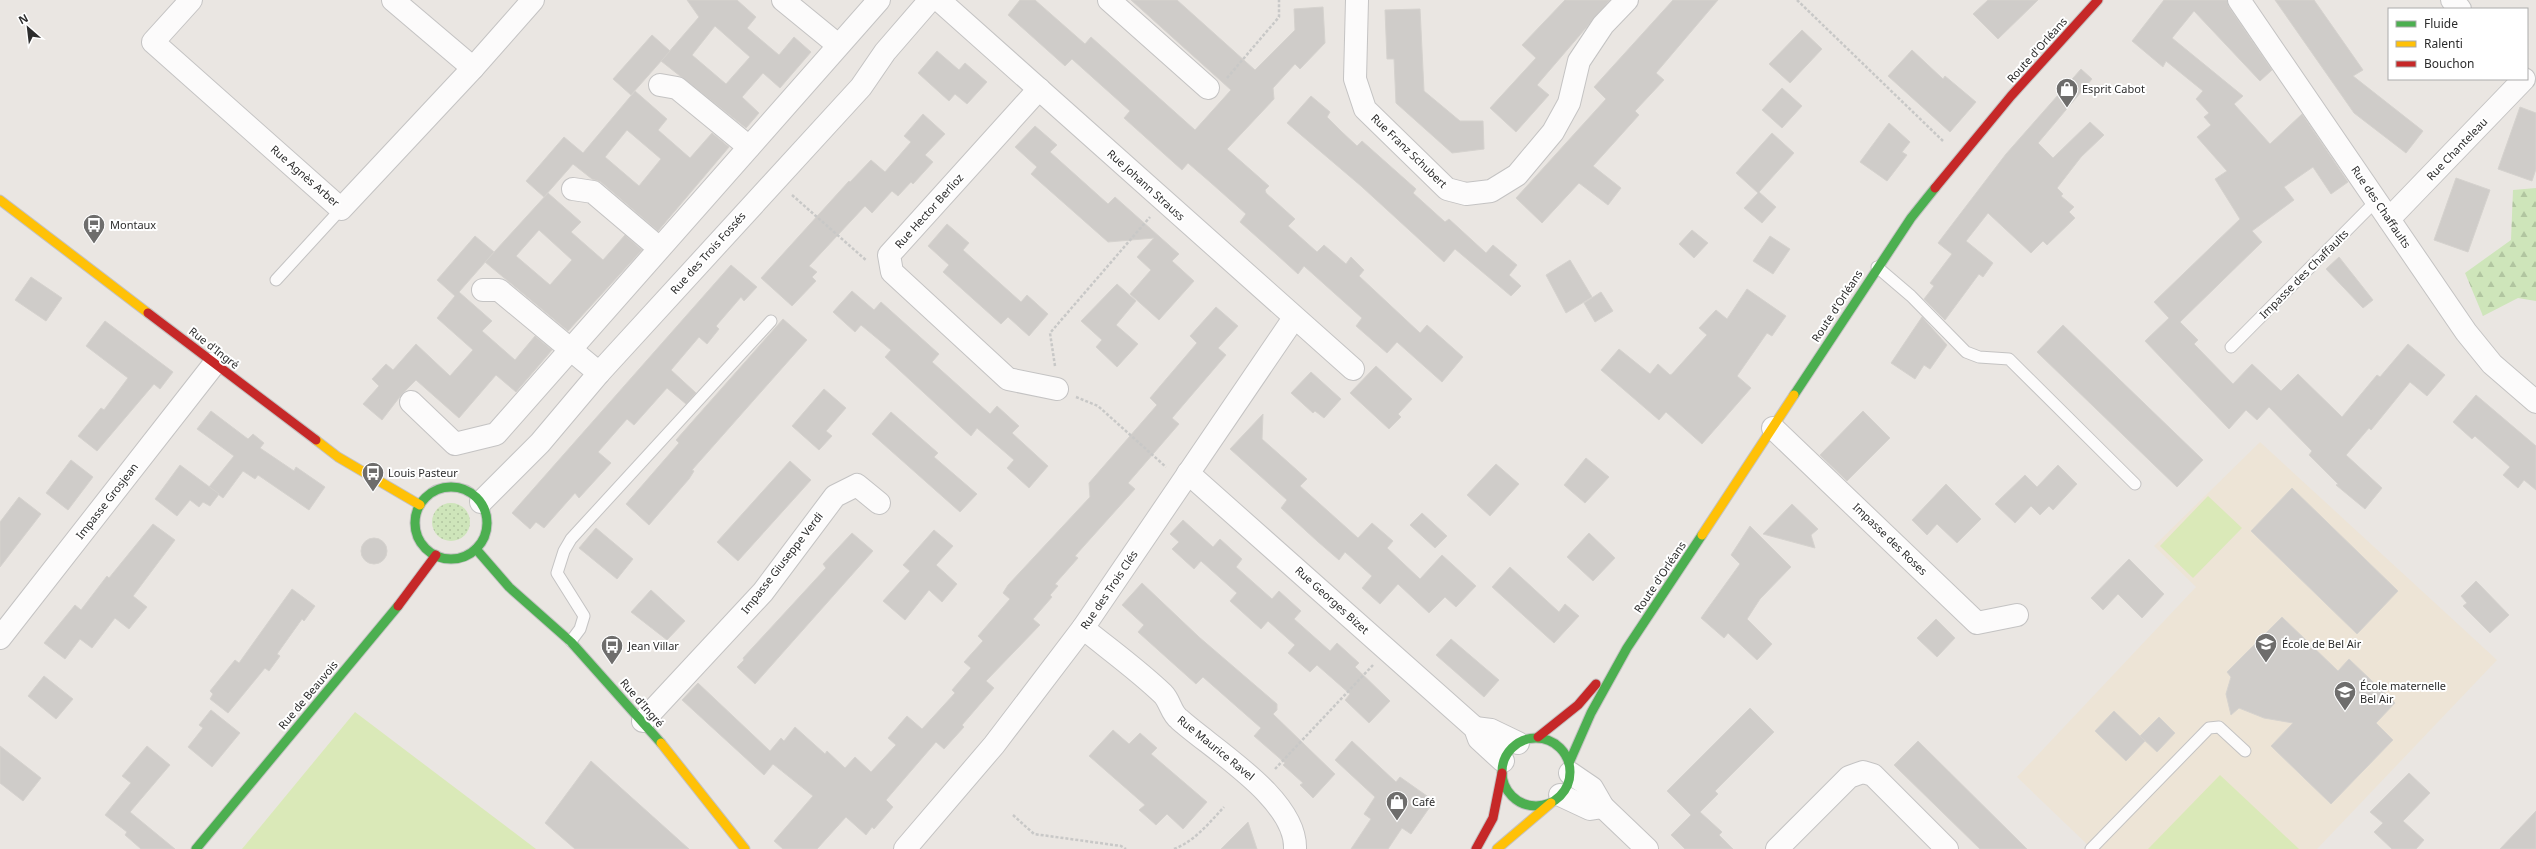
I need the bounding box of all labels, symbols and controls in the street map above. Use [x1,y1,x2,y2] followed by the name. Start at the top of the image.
[8,8,48,48] north arrow
[2388,8,2528,80] legend
[16,10,31,27] text: N
[2003,14,2070,86] street label: Route d'Orléans
[2424,15,2458,32] text: Fluide
[2424,35,2463,52] text: Ralenti
[2424,55,2474,72] text: Bouchon
[2054,76,2080,109] shop icon: Esprit Cabot
[2082,81,2145,96] place label: Esprit Cabot
[1368,110,1451,191] street label: Rue Franz Schubert
[2423,114,2490,183] street label: Rue Chanteleau
[268,142,343,210] street label: Rue Agnès Arber
[1104,146,1188,224] street label: Rue Johann Strauss
[2348,163,2415,251] street label: Rue des Chaffaults
[891,170,966,251] street label: Rue Hector Berlioz
[667,208,749,297] street label: Rue des Trois Fossés
[81,212,107,245] bus stop icon: Montaux
[110,217,156,232] place label: Montaux
[2256,226,2351,321] street label: Impasse des Chaffaults
[1808,267,1865,345] street label: Route d'Orléans
[186,323,242,372] street label: Rue d'Ingré
[72,459,141,542] street label: Impasse Grosjean
[360,460,386,493] bus stop icon: Louis Pasteur
[388,465,458,480] place label: Louis Pasteur
[1850,499,1931,578] street label: Impasse des Roses
[737,509,826,616] street label: Impasse Giuseppe Verdi
[1630,538,1689,615] street label: Route d'Orléans
[1076,547,1141,632] street label: Rue des Trois Clés
[1292,562,1372,637] street label: Rue Georges Bizet
[2253,631,2279,664] school or university icon: École de Bel Air
[599,633,625,666] bus stop icon: Jean Villar
[2282,636,2362,651] place label: École de Bel Air
[627,638,679,653] place label: Jean Villar
[274,657,341,732] street label: Rue de Beauvois
[617,675,668,730] street label: Rue d'Ingré
[2360,678,2446,706] place label: École maternelle Bel Air
[2332,679,2358,712] school or university icon: École maternelle Bel Air
[1175,712,1258,783] street label: Rue Maurice Ravel
[1384,789,1410,822] shop icon: Café
[1412,794,1435,809] place label: Café

